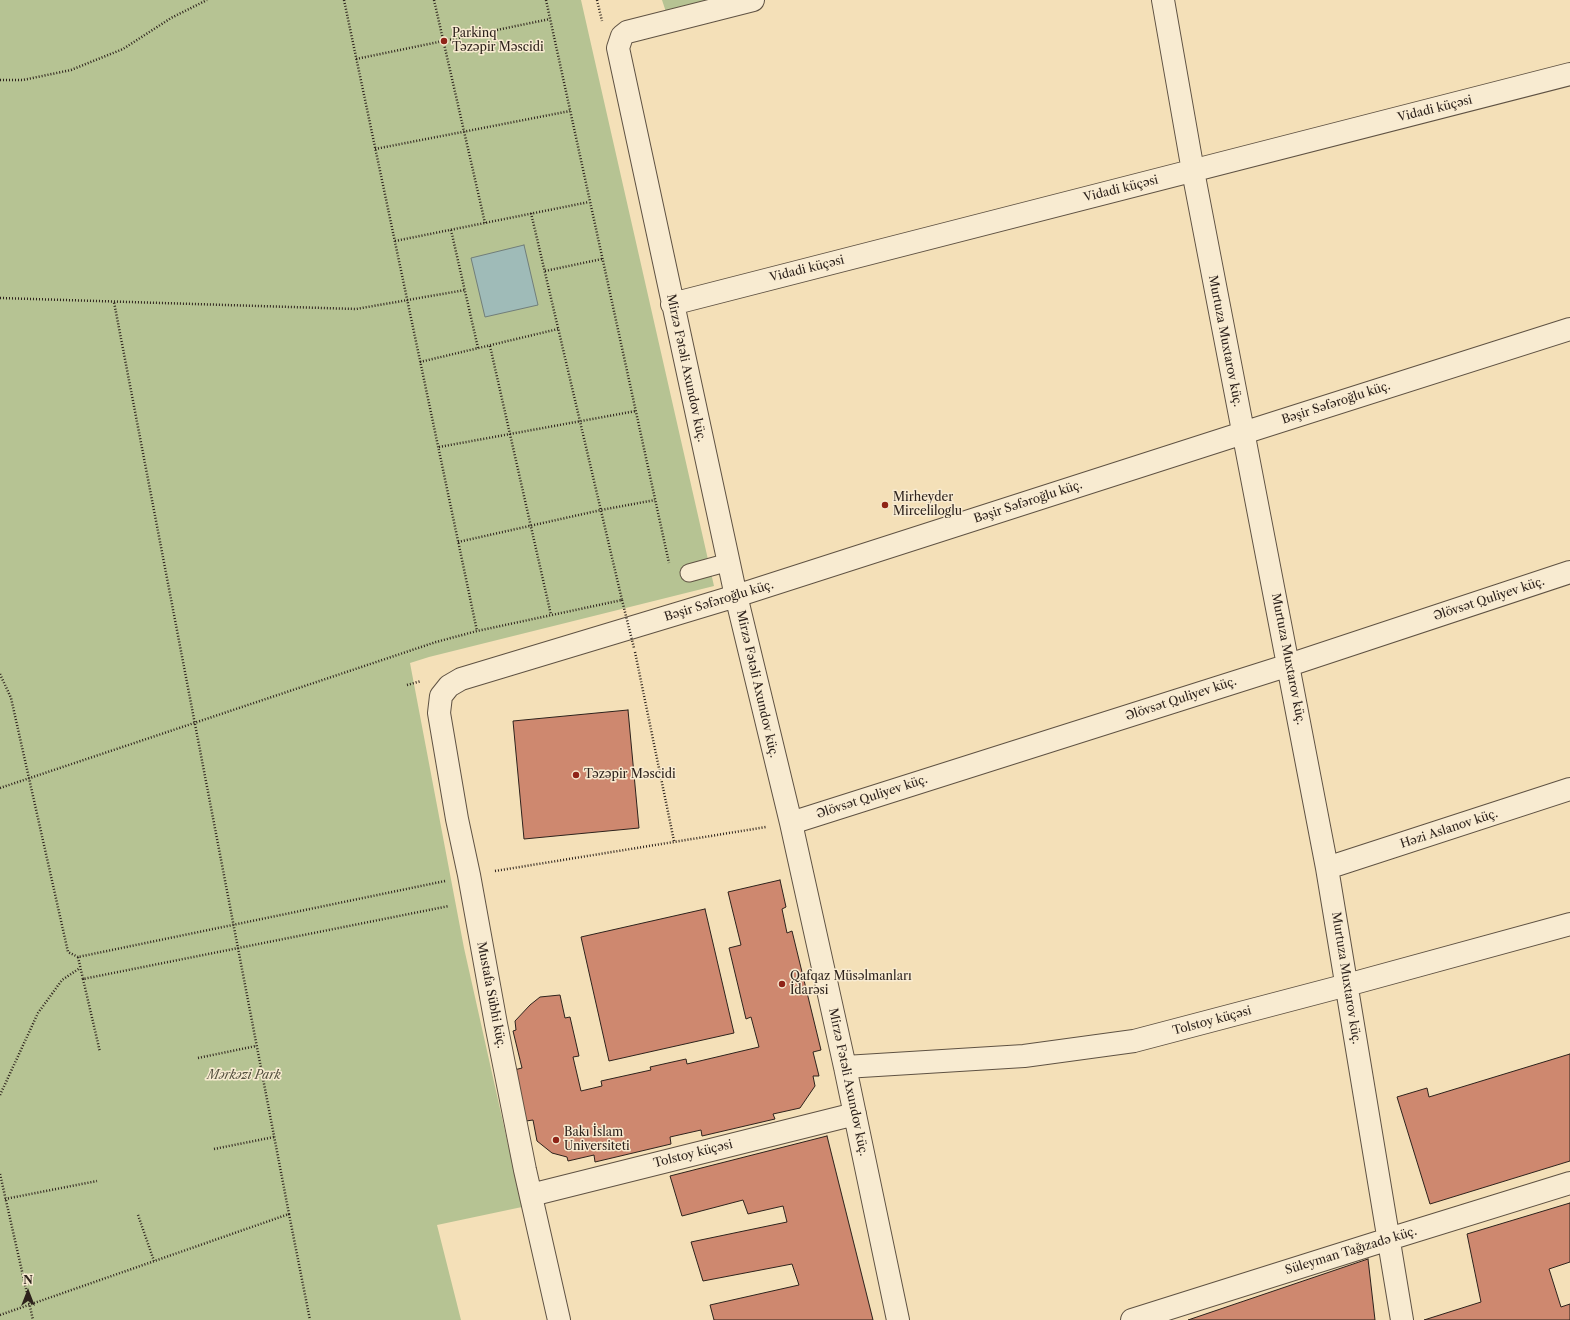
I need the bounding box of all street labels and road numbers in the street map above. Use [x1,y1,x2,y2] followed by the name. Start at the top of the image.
[1396,93,1474,125] street label: Vidadi küçəsi
[1082,173,1160,205] street label: Vidadi küçəsi
[768,253,846,285] street label: Vidadi küçəsi
[1205,274,1245,408] street label: Murtuza Muxtarov küç.
[663,293,709,443] street label: Mirzə Fətəli Axundov küç.
[1280,379,1392,427] street label: Bəşir Səfəroğlu küç.
[972,478,1084,526] street label: Bəşir Səfəroğlu küç.
[1432,574,1546,624] street label: Əlövsət Quliyev küç.
[663,578,775,624] street label: Bəşir Səfəroğlu küç.
[1268,592,1308,726] street label: Murtuza Muxtarov küç.
[733,609,781,759] street label: Mirzə Fətəli Axundov küç.
[1124,674,1238,724] street label: Əlövsət Quliyev küç.
[815,772,929,822] street label: Əlövsət Quliyev küç.
[1398,806,1500,852] street label: Həzi Aslanov küç.
[1328,911,1364,1045] street label: Murtuza Muxtarov küç.
[474,940,508,1050] street label: Mustafa Sübhi küç.
[1171,1004,1253,1038] street label: Tolstoy küçəsi
[825,1007,871,1157] street label: Mirzə Fətəli Axundov küç.
[652,1137,734,1171] street label: Tolstoy küçəsi
[1283,1224,1419,1278] street label: Süleyman Tağızadə küç.

